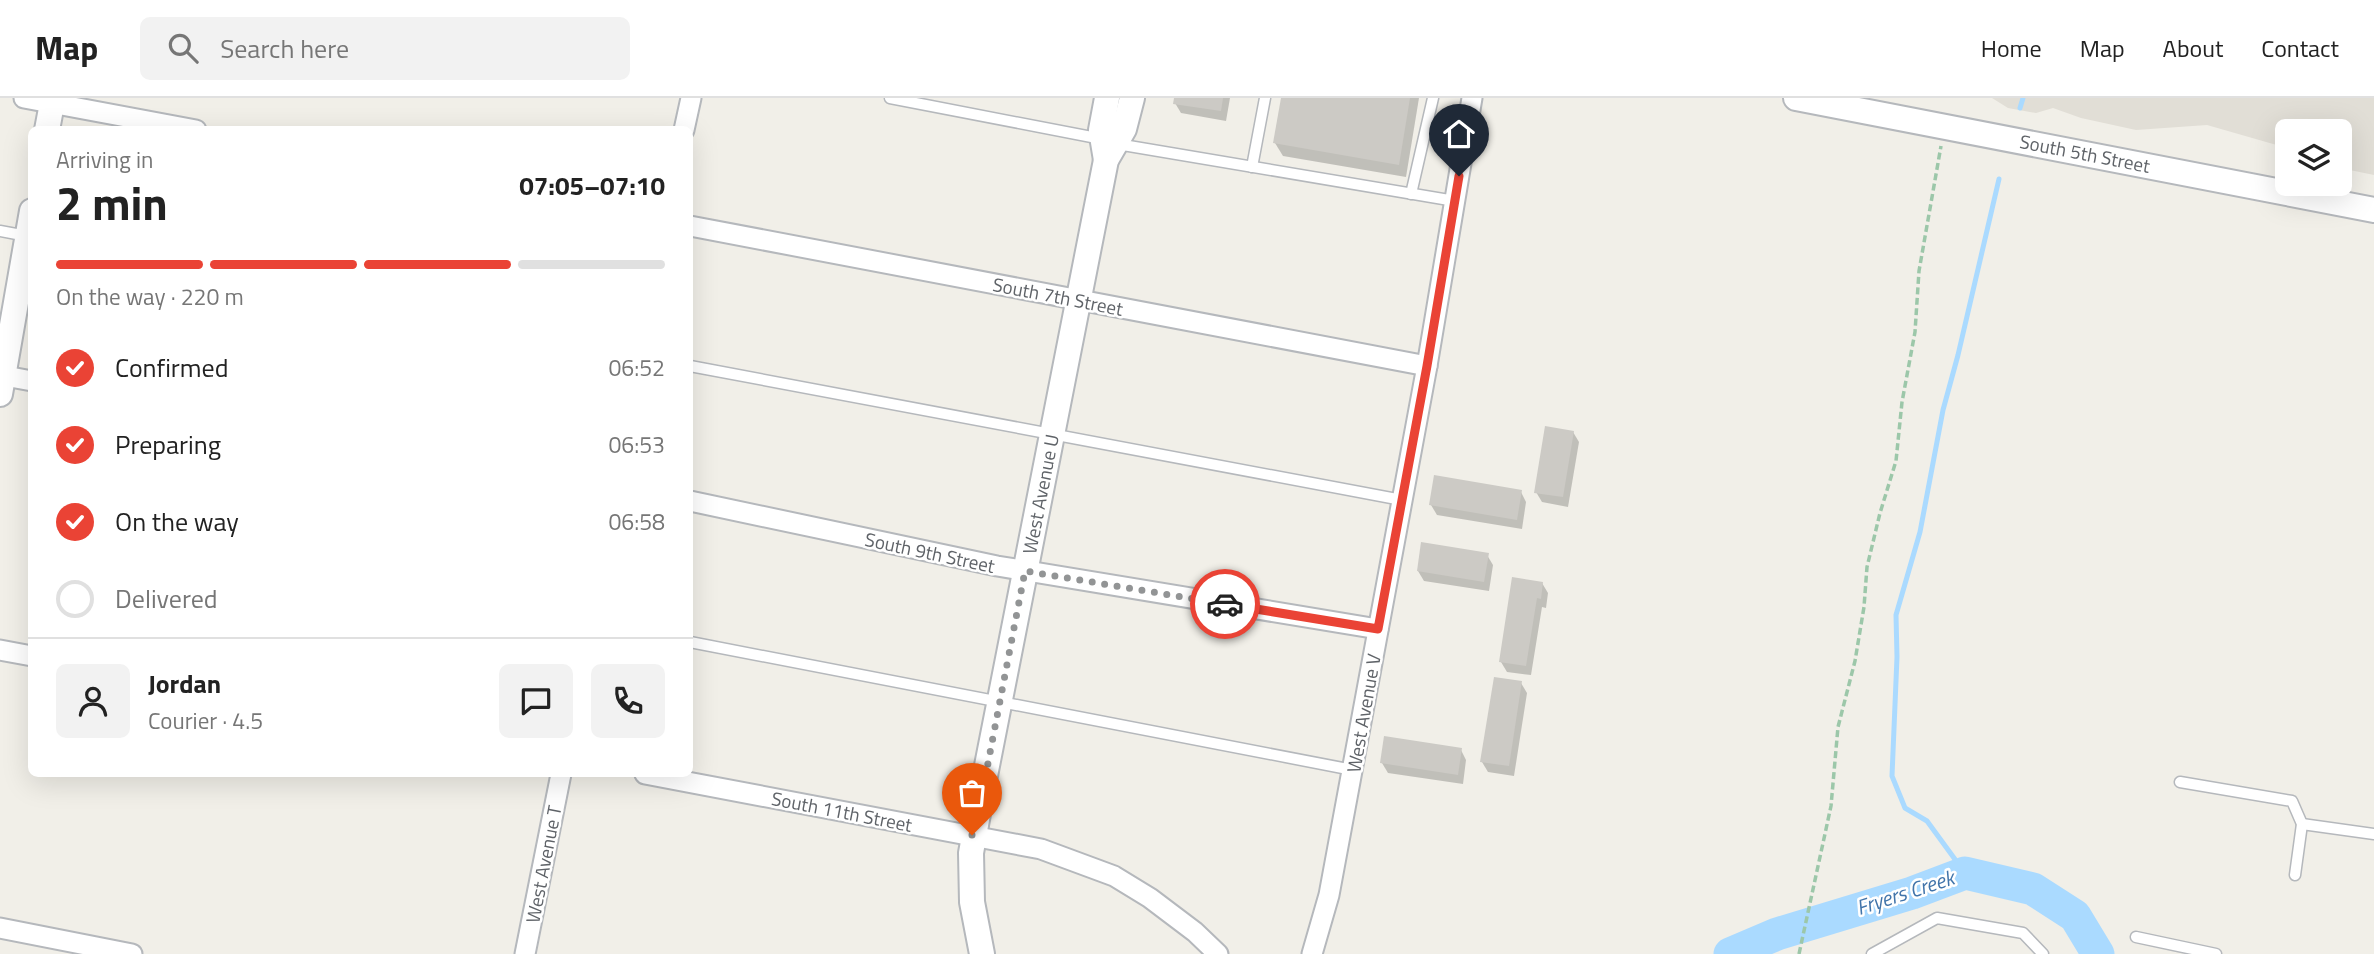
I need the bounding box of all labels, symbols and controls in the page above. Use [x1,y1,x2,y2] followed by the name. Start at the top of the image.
[140,17,630,80] search box
[35,23,98,73] text: Map
[164,29,202,67] icon: search
[220,29,349,68] text: Search here
[1981,30,2042,66] text: Home
[2080,30,2125,66] text: Map
[2163,30,2223,66] text: About
[2261,30,2339,66] text: Contact
[1429,104,1489,176] pin
[1440,115,1478,153] icon: home
[2275,119,2352,196] map controls
[2275,119,2352,196] button: layers
[2017,126,2153,180] street label: South 5th Street
[56,142,153,177] text: Arriving in
[519,166,665,205] text: 07:05–07:10
[56,168,168,238] text: 2 min
[990,269,1126,323] street label: South 7th Street
[56,279,244,314] text: On the way · 220 m
[115,348,229,387] text: Confirmed
[56,349,94,387] icon: check
[608,350,665,385] text: 06:52
[115,425,221,464] text: Preparing
[56,426,94,464] icon: check
[608,427,665,462] text: 06:53
[1014,432,1066,556] street label: West Avenue U
[115,502,239,541] text: On the way
[56,503,94,541] icon: check
[608,504,665,539] text: 06:58
[862,524,998,580] street label: South 9th Street
[1190,569,1260,639] courier
[115,579,218,618] text: Delivered
[1206,585,1244,623] icon: car
[1338,651,1388,775] street label: West Avenue V
[56,664,130,738] button: person
[148,664,221,703] text: Jordan
[499,664,573,738] button: chat
[591,664,665,738] button: phone
[148,703,263,738] text: Courier · 4.5
[942,763,1002,835] pin
[953,774,991,812] icon: bag
[769,783,915,839] street label: South 11th Street
[517,803,569,925] street label: West Avenue T
[1852,860,1961,923] water label: Fryers Creek

